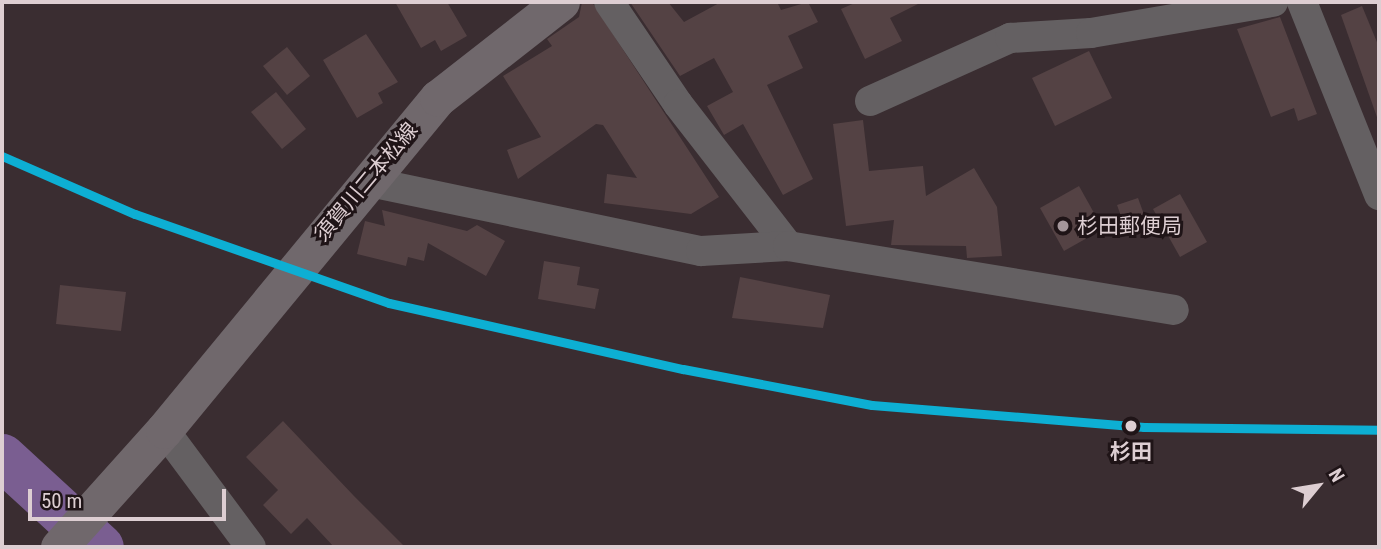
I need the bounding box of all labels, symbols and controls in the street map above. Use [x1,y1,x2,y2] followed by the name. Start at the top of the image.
[309,118,423,246] street label: 須賀川二本松線
[1077,213,1182,239] place label: 杉田郵便局
[1055,218,1071,234] marker: 杉田郵便局
[1120,415,1142,437] marker: 杉田
[1110,439,1152,465] place label: 杉田
[1283,451,1353,521] north arrow
[1324,464,1349,486] text: N
[32,476,229,520] scale bar
[41,489,82,513] text: 50 m

